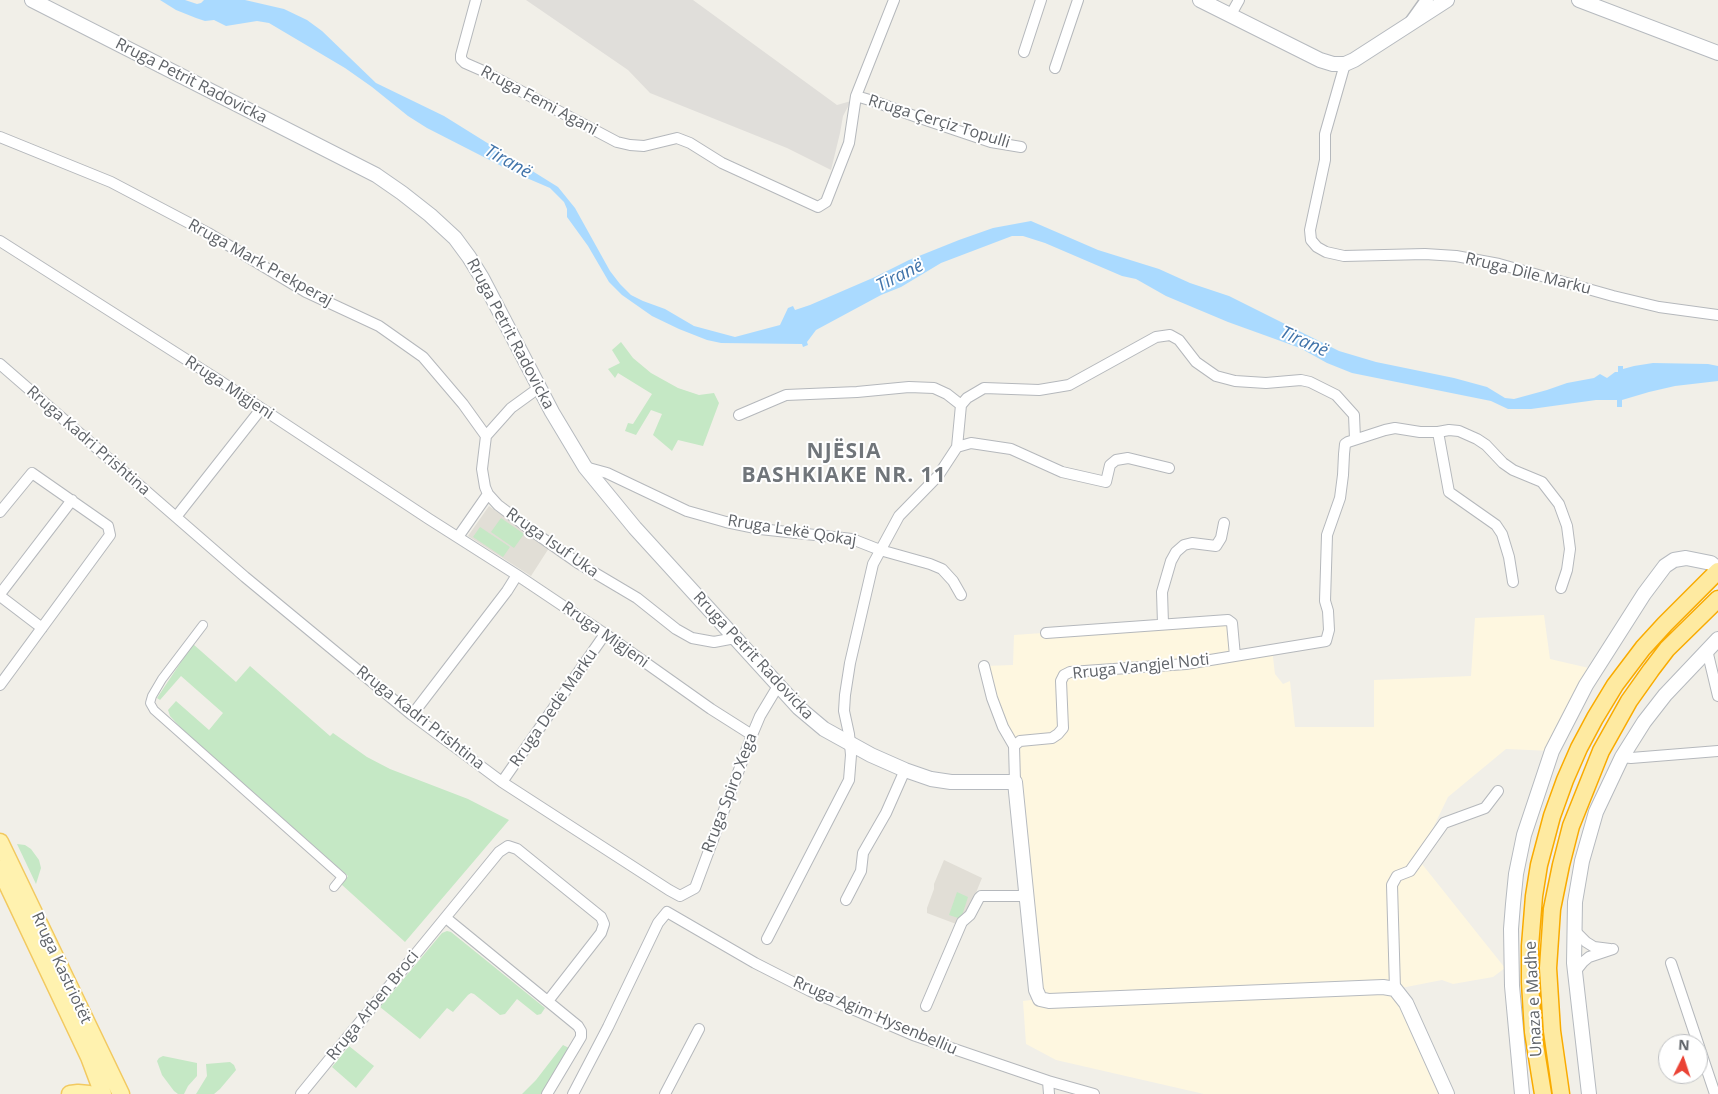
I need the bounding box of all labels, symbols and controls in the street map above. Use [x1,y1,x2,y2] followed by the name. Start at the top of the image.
[112,34,270,128] street label: Rruga Petrit Radovicka
[477,62,601,140] street label: Rruga Femi Agani
[866,91,1012,153] street label: Rruga Çerçiz Topulli
[481,140,535,184] water label: Tiranë
[184,215,336,311] street label: Rruga Mark Prekperaj
[1463,249,1593,299] street label: Rruga Dile Marku
[462,255,558,413] street label: Rruga Petrit Radovicka
[873,255,927,297] water label: Tiranë
[1277,322,1331,362] water label: Tiranë
[181,352,277,424] street label: Rruga Migjeni
[22,382,154,500] street label: Rruga Kadri Prishtina
[739,439,949,489] district label: NJËSIA BASHKIAKE NR. 11
[502,504,602,582] street label: Rruga Isuf Uka
[726,511,858,551] street label: Rruga Lekë Qokaj
[689,588,817,724] street label: Rruga Petrit Radovicka
[558,598,652,672] street label: Rruga Migjeni
[506,645,602,771] street label: Rruga Dedë Marku
[1072,650,1210,684] street label: Rruga Vangjel Noti
[352,662,488,774] street label: Rruga Kadri Prishtina
[698,730,762,856] street label: Rruga Spiro Xega
[27,909,95,1027] street label: Rruga Kastriotët
[1521,941,1547,1057] street label: Unaza e Madhe
[323,947,423,1065] street label: Rruga Arben Broci
[790,973,960,1059] street label: Rruga Agim Hysenbelliu
[1658,1034,1708,1084] north arrow
[1678,1035,1690,1054] text: N

